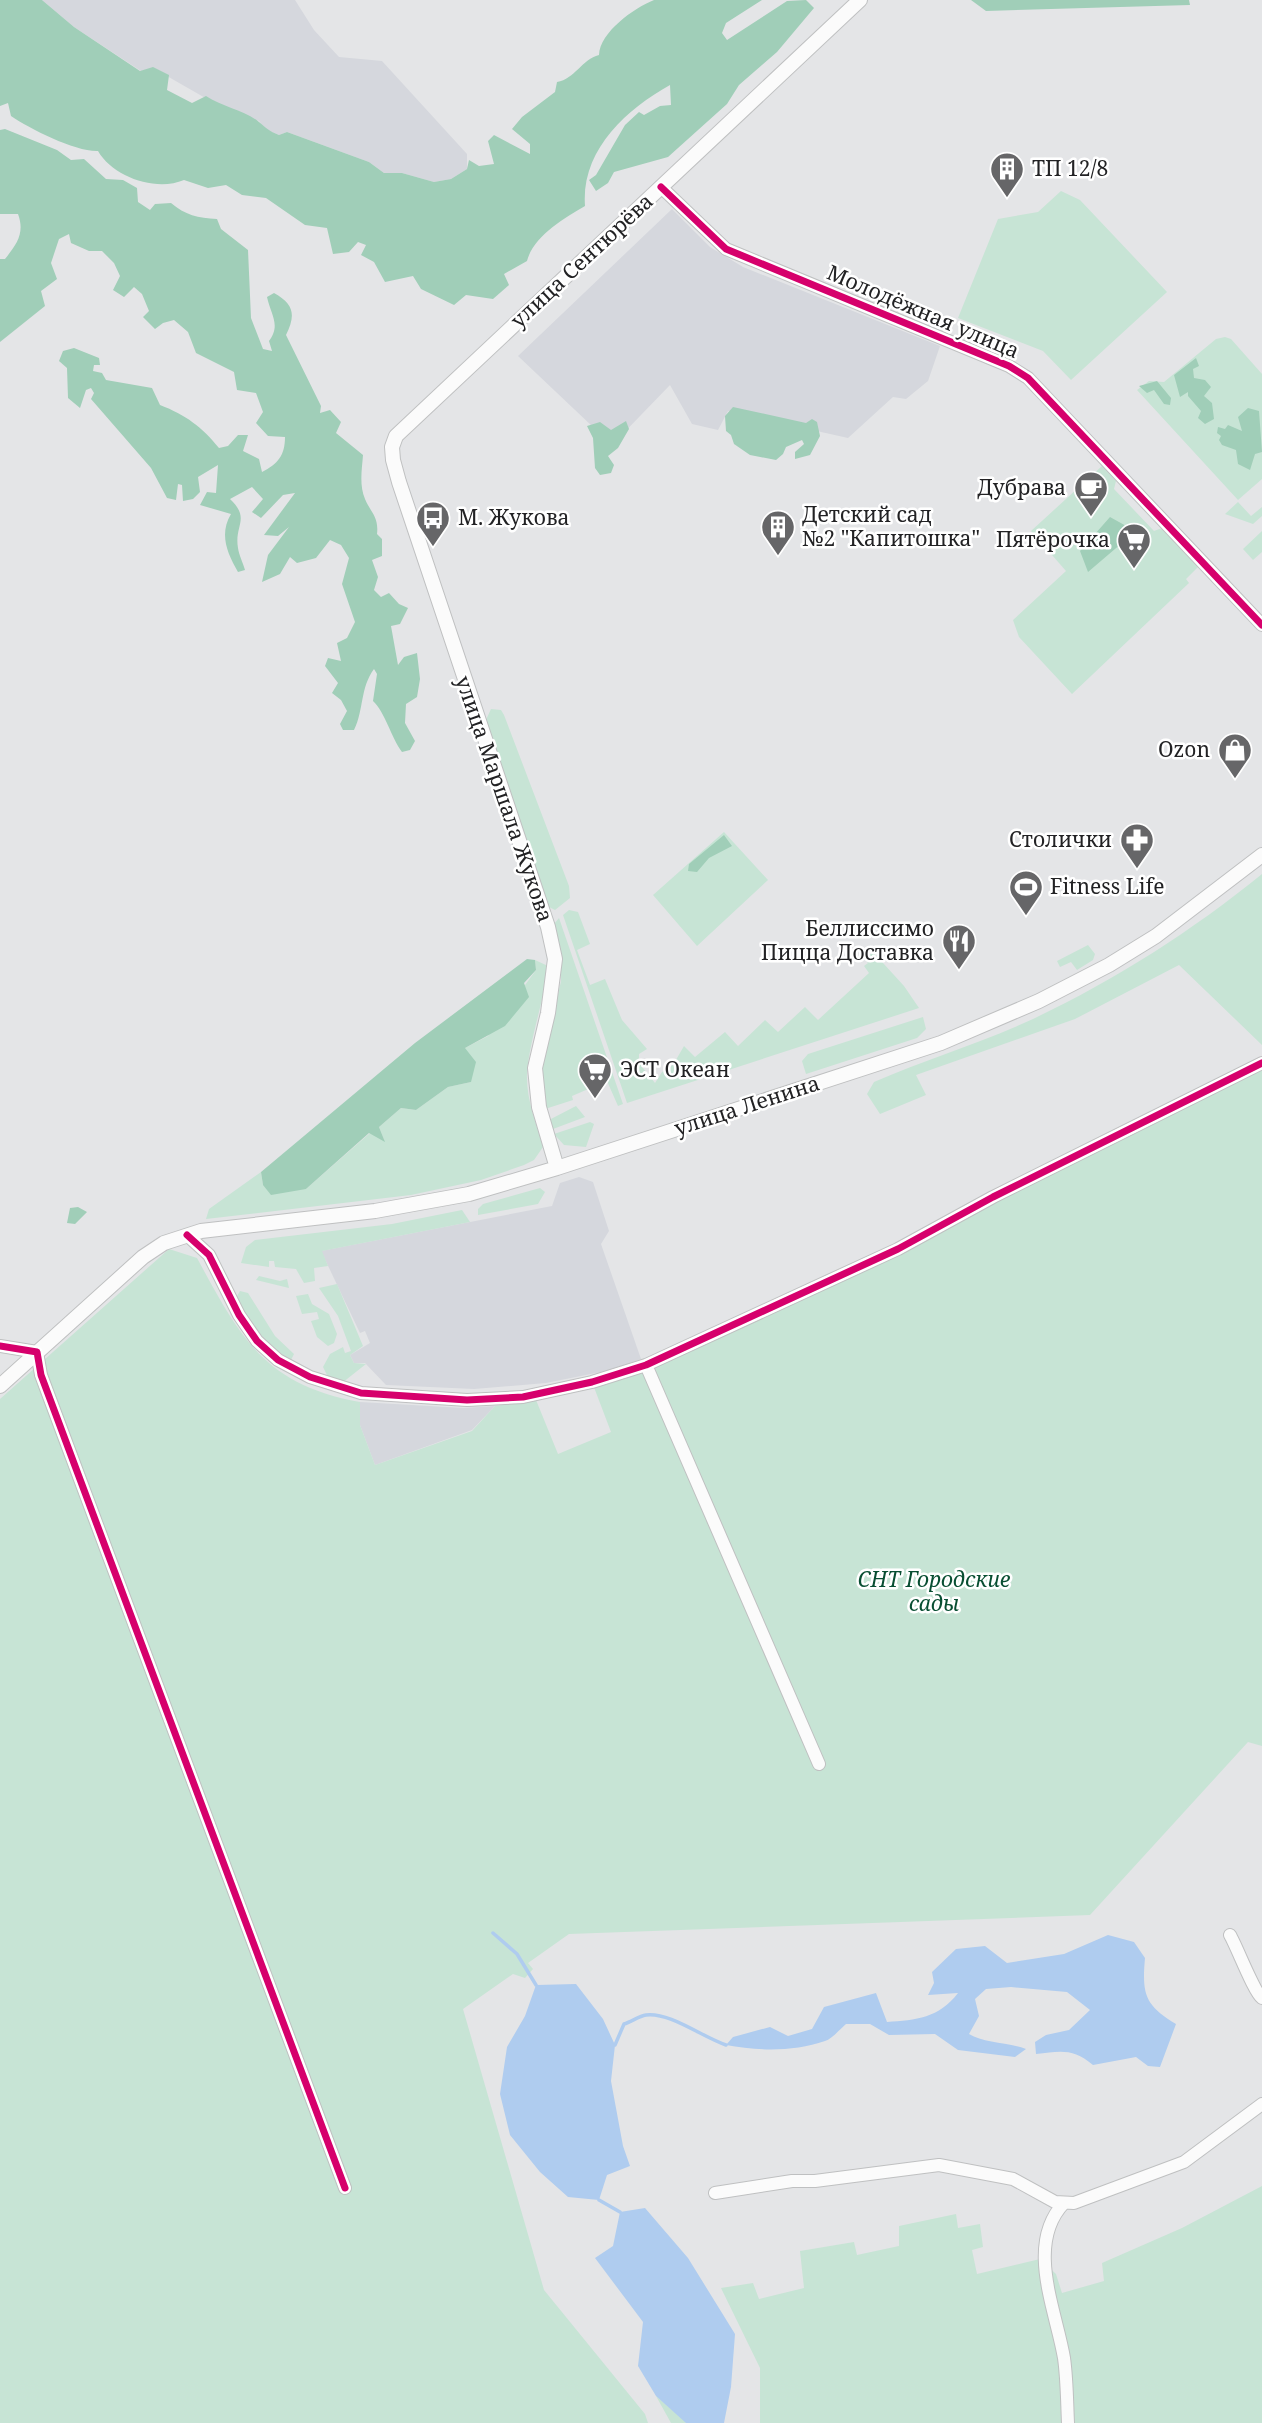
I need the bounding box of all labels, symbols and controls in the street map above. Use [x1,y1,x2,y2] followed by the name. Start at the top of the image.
[988,150,1026,199] building icon: ТП 12/8
[1032,154,1108,182] place label: ТП 12/8
[504,187,659,334] street label: улица Сентюрёва
[823,258,1024,364] street label: Молодёжная улица
[1072,469,1110,518] cafe icon: Дубрава
[977,473,1066,501] place label: Дубрава
[414,499,452,548] bus stop icon: М. Жукова
[802,500,980,552] place label: Детский сад №2 "Капитошка"
[458,503,569,531] place label: М. Жукова
[759,508,797,557] building icon: Детский сад №2 "Капитошка"
[1115,521,1153,570] supermarket icon: Пятёрочка
[996,525,1110,553] place label: Пятёрочка
[450,672,560,925] street label: улица Маршала Жукова
[1216,731,1254,780] shop icon: Ozon
[1158,735,1210,763] place label: Ozon
[1118,821,1156,870] pharmacy icon: Столички
[1009,825,1112,853] place label: Столички
[1007,868,1045,917] sports icon: Fitness Life
[1050,872,1164,900] place label: Fitness Life
[761,914,934,966] place label: Беллиссимо Пицца Доставка
[940,922,978,971] restaurant icon: Беллиссимо Пицца Доставка
[576,1051,614,1100] supermarket icon: ЭСТ Океан
[620,1055,730,1083] place label: ЭСТ Океан
[670,1068,823,1142] street label: улица Ленина
[858,1565,1010,1617] park label: СНТ Городские сады

